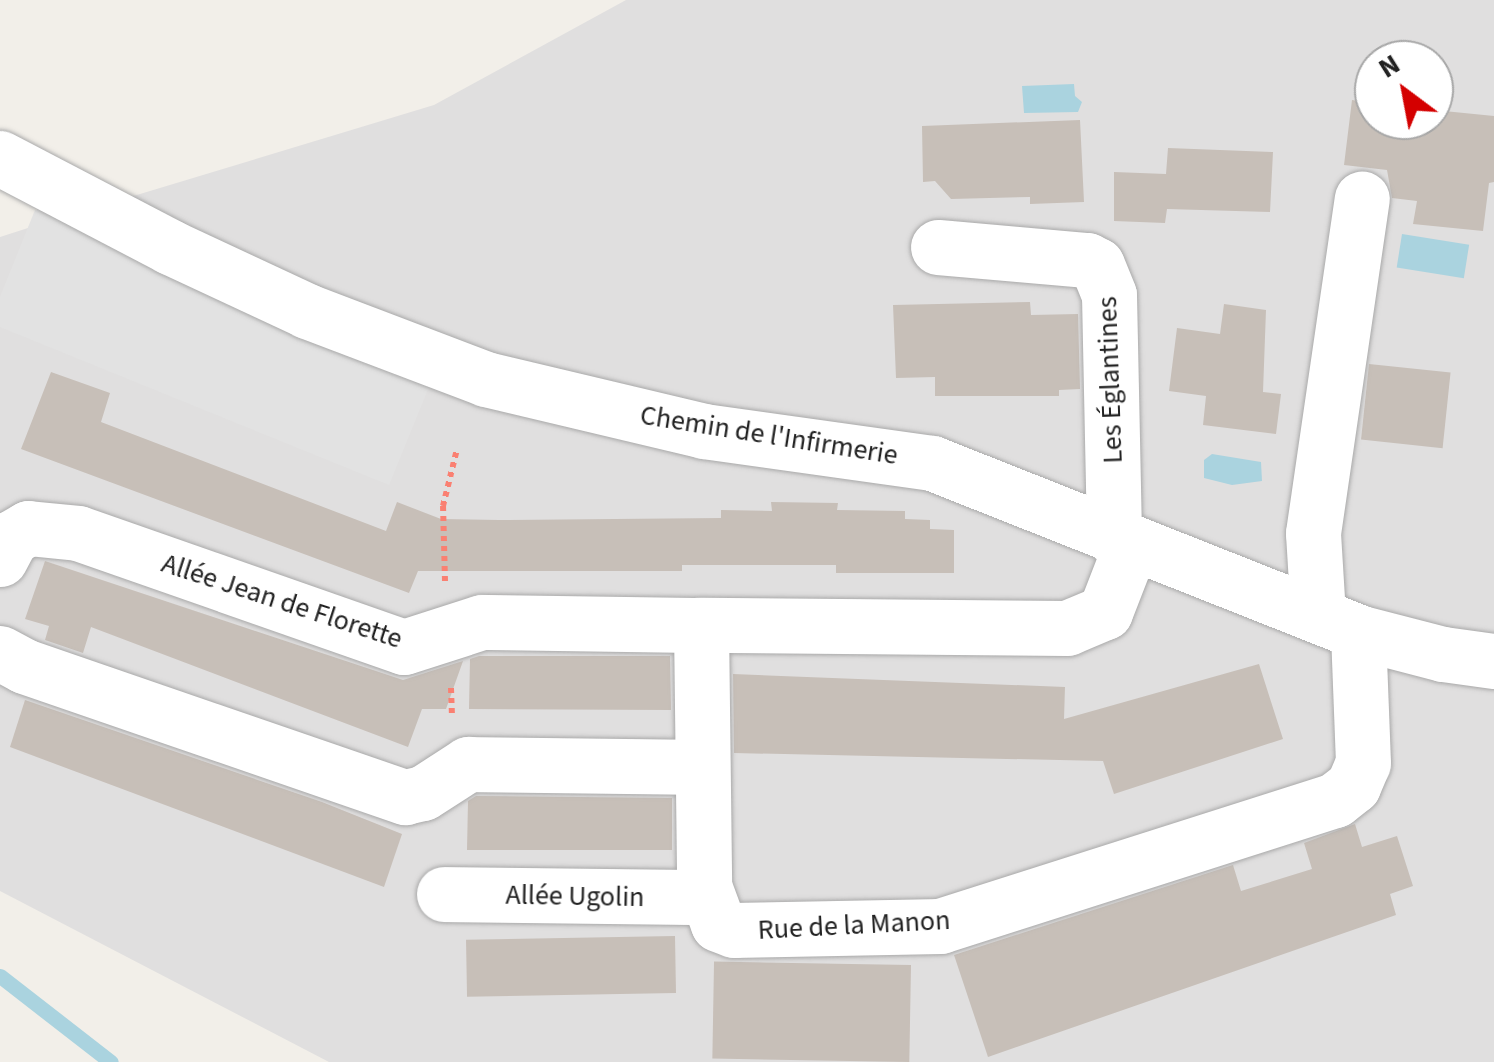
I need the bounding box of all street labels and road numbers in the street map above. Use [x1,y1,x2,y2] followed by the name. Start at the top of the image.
[1090,296,1130,464] street label: Les Églantines
[638,398,900,472] street label: Chemin de l'Infirmerie
[158,546,406,656] street label: Allée Jean de Florette
[505,878,645,914] street label: Allée Ugolin
[757,903,951,947] street label: Rue de la Manon

